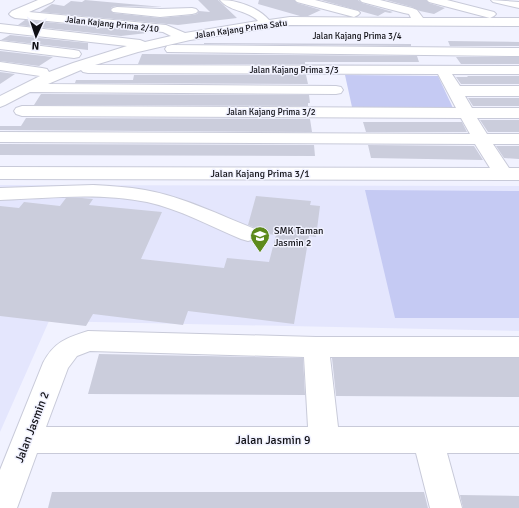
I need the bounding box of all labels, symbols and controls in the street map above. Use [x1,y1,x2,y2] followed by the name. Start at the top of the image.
[65,14,159,35] street label: Jalan Kajang Prima 2/10
[16,16,56,56] north arrow
[194,18,288,41] street label: Jalan Kajang Prima Satu
[312,31,402,42] street label: Jalan Kajang Prima 3/4
[31,39,40,52] text: N
[249,65,339,76] street label: Jalan Kajang Prima 3/3
[226,107,316,118] street label: Jalan Kajang Prima 3/2
[210,168,310,180] street label: Jalan Kajang Prima 3/1
[249,225,271,253] school or university icon: SMK Taman Jasmin 2
[274,225,323,249] place label: SMK Taman Jasmin 2
[12,390,53,465] street label: Jalan Jasmin 2
[236,433,310,448] street label: Jalan Jasmin 9

